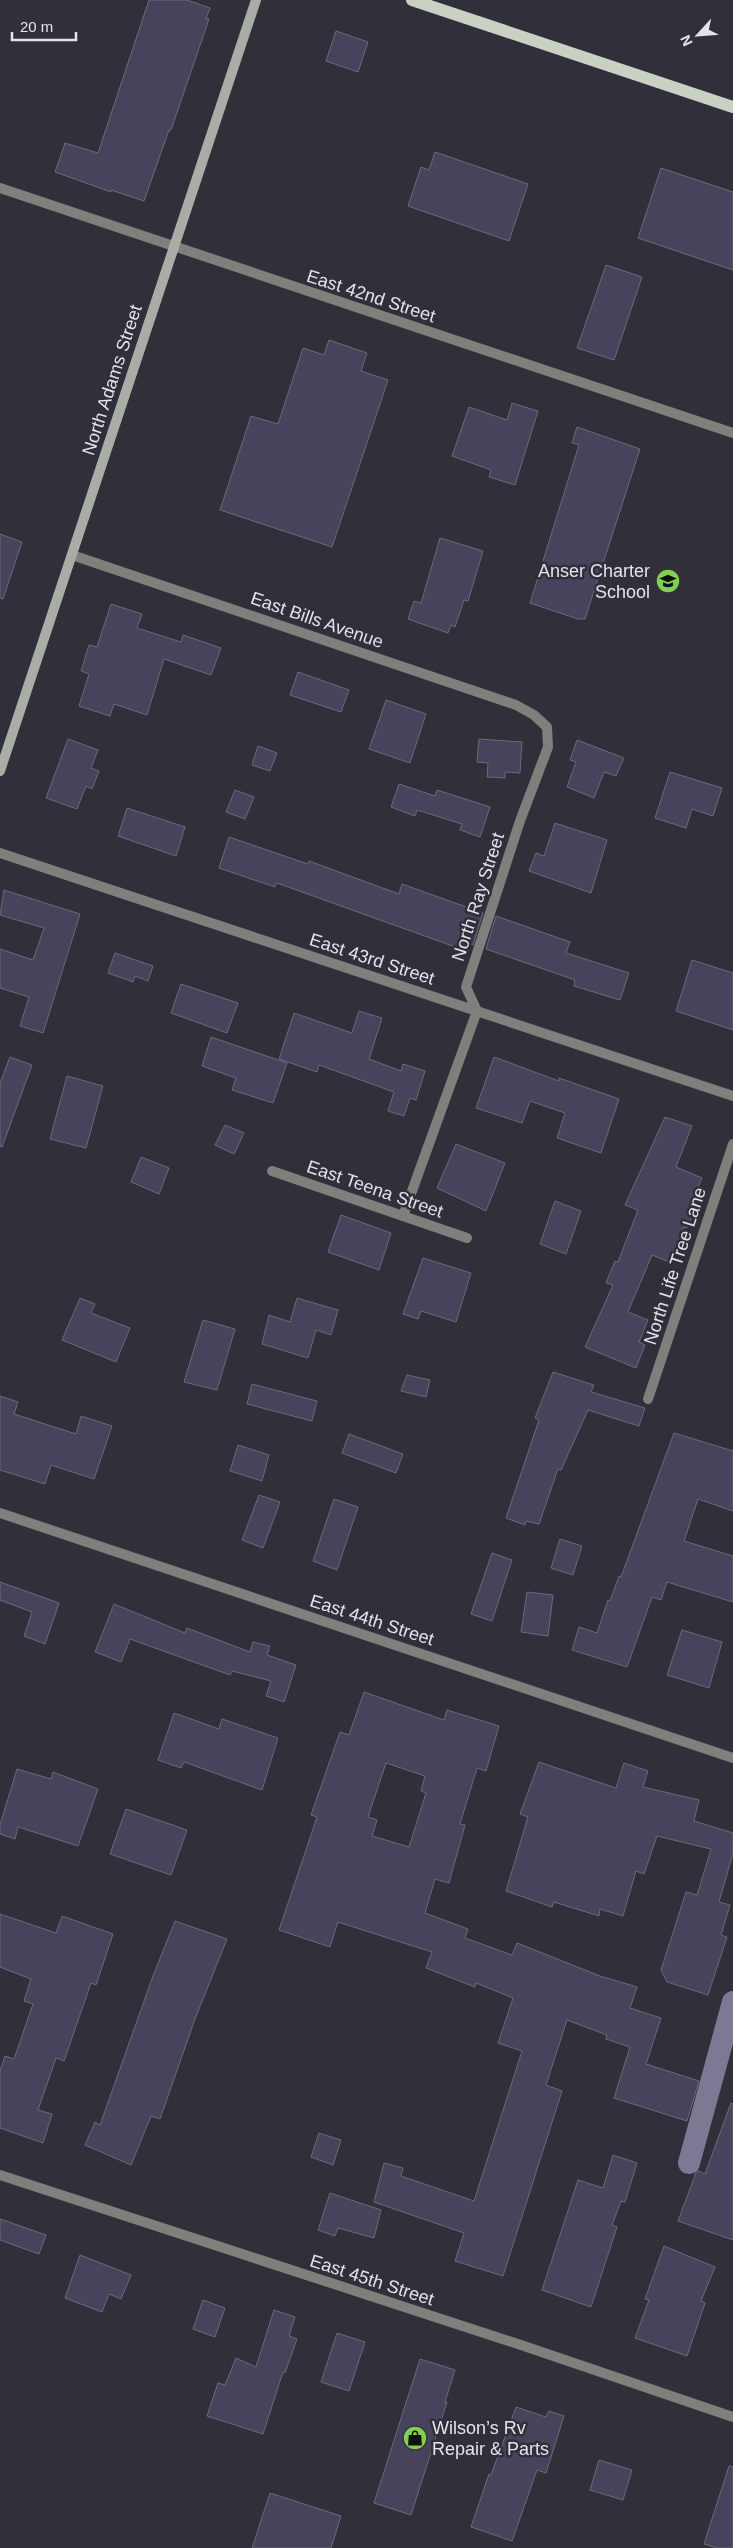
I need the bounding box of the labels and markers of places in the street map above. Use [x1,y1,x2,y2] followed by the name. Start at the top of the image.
[538,561,650,602] place label: Anser Charter School
[655,568,681,594] school or university icon: Anser Charter School
[432,2418,549,2459] place label: Wilson’s Rv Repair & Parts
[402,2425,428,2451] shop icon: Wilson’s Rv Repair & Parts

